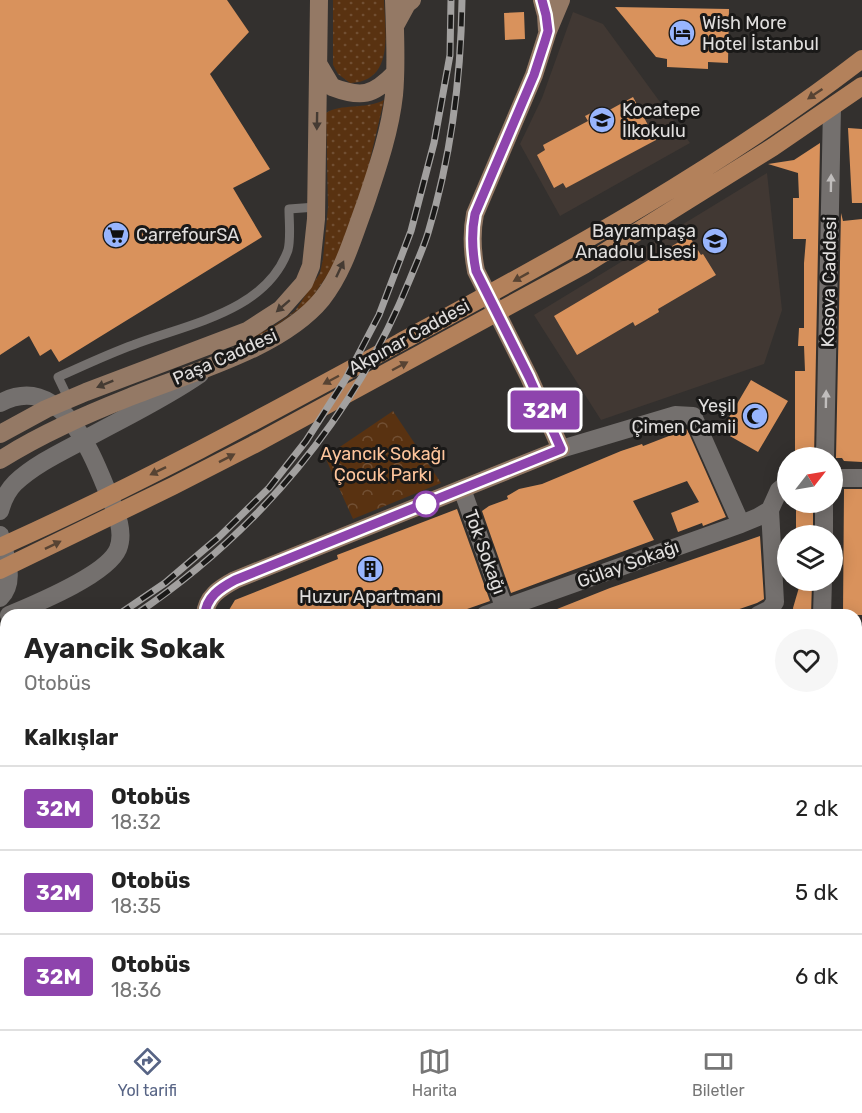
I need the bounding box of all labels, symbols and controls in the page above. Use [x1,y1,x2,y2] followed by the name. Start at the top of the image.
[702,12,819,55] place label: Wish More Hotel İstanbul
[667,18,697,48] hotel icon: Wish More Hotel İstanbul
[807,89,824,100] one-way arrow
[622,99,700,142] place label: Kocatepe İlkokulu
[587,105,617,135] school or university icon: Kocatepe İlkokulu
[312,112,321,131] one-way arrow
[826,174,836,193] one-way arrow
[817,216,841,348] street label: Kosova Caddesi
[101,220,131,250] supermarket icon: CarrefourSA
[575,220,696,263] place label: Bayrampaşa Anadolu Lisesi
[136,224,239,246] place label: CarrefourSA
[700,226,730,256] school or university icon: Bayrampaşa Anadolu Lisesi
[336,261,345,278] one-way arrow
[512,272,529,282] one-way arrow
[345,295,473,379] street label: Akpınar Caddesi
[275,300,291,313] one-way arrow
[169,324,281,390] street label: Paşa Caddesi
[391,361,408,371] one-way arrow
[322,375,339,385] one-way arrow
[96,379,114,389] one-way arrow
[510,390,580,430] line badge: 32M
[822,390,831,409] one-way arrow
[632,395,736,438] place label: Yeşil Çimen Camii
[523,398,567,423] text: 32M
[740,401,770,431] mosque icon: Yeşil Çimen Camii
[320,443,446,486] park label: Ayancık Sokağı Çocuk Parkı
[777,447,843,513] north arrow
[777,447,843,591] map controls
[219,453,236,463] one-way arrow
[150,466,167,475] one-way arrow
[413,491,439,517] unlabelled marker
[460,507,510,597] street label: Tok Sokağı
[777,525,843,591] button: layers
[574,535,682,593] street label: Gülay Sokağı
[44,540,61,549] one-way arrow
[355,554,385,584] building icon: Huzur Apartmanı
[299,586,441,608] place label: Huzur Apartmanı
[775,629,838,692] button: heart
[24,632,225,665] text: Ayancik Sokak
[24,671,91,695] text: Otobüs
[24,724,118,751] text: Kalkışlar
[111,783,190,810] text: Otobüs
[795,795,838,822] text: 2 dk
[36,796,81,821] text: 32M
[111,810,161,834] text: 18:32
[111,867,190,894] text: Otobüs
[795,879,838,906] text: 5 dk
[36,880,81,905] text: 32M
[111,894,161,918] text: 18:35
[111,951,190,978] text: Otobüs
[795,963,838,990] text: 6 dk
[36,964,81,989] text: 32M
[111,978,161,1002] text: 18:36
[117,1045,177,1100] tab: Yol tarifi
[412,1045,457,1100] tab: Harita
[692,1045,745,1100] tab: Biletler

